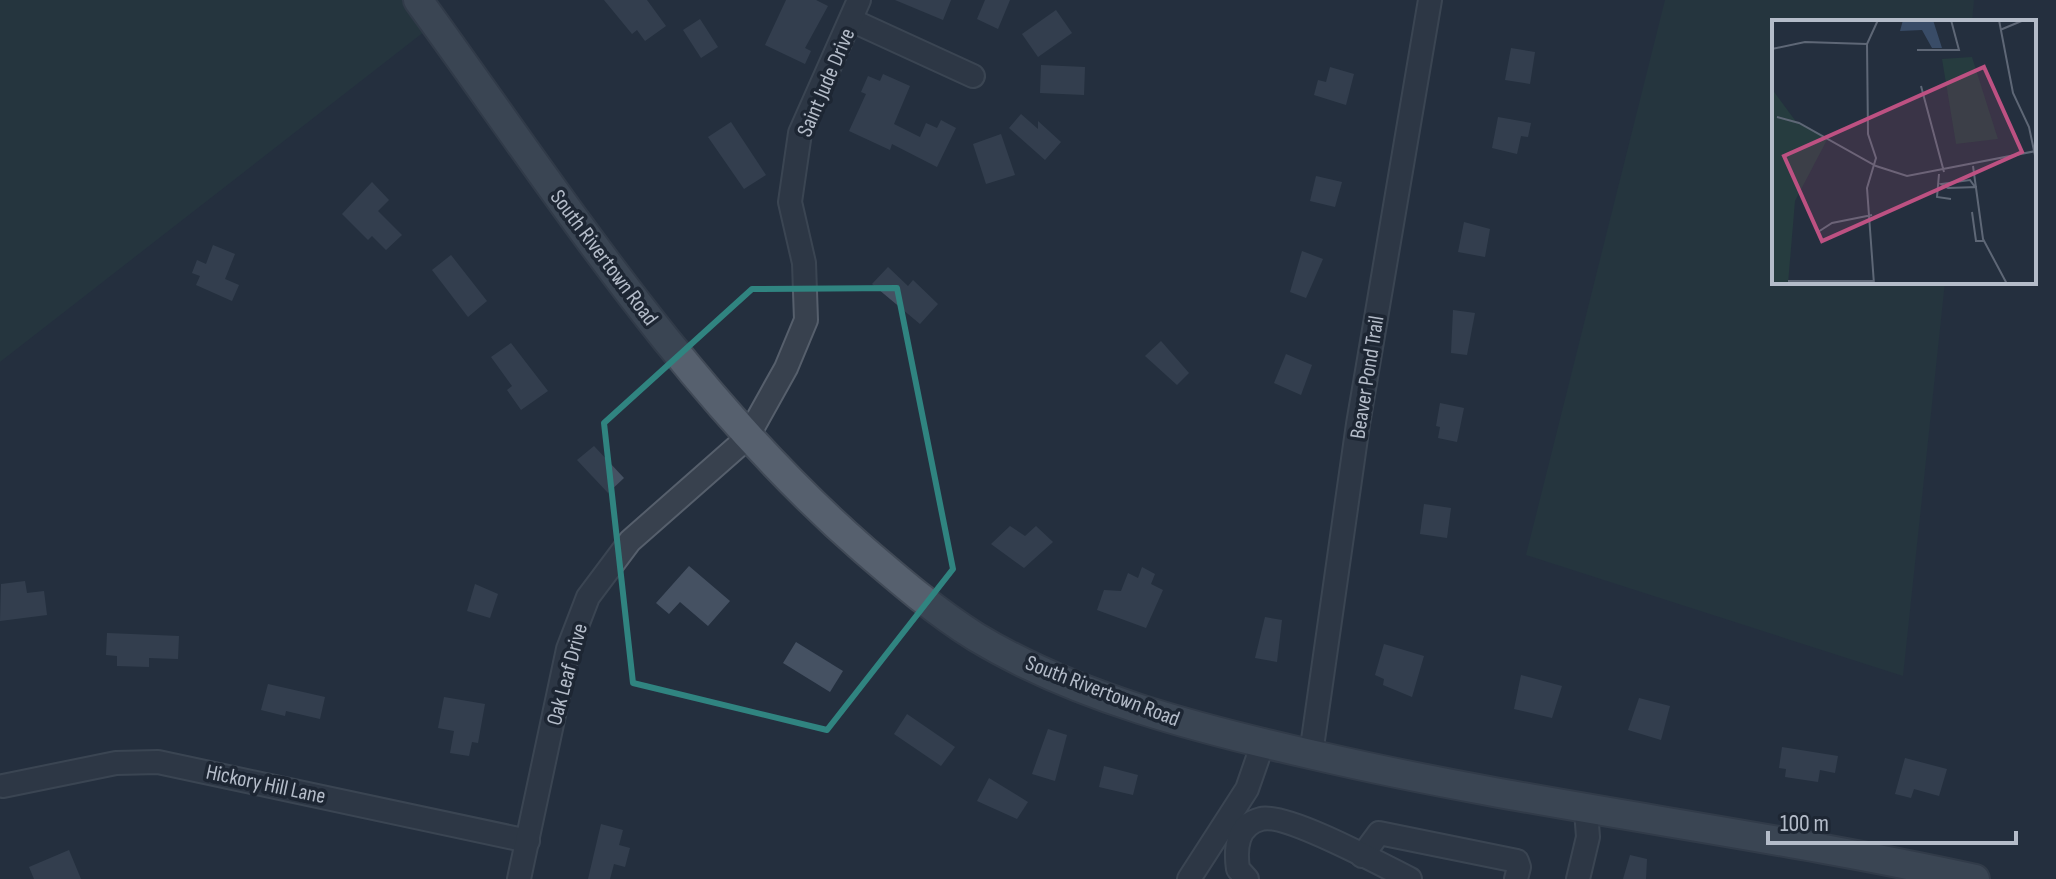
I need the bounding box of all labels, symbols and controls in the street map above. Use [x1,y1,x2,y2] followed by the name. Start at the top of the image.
[1772,20,2036,284] inset map
[791,24,861,141] street label: Saint Jude Drive
[544,185,664,331] street label: South Rivertown Road
[1344,314,1391,441] street label: Beaver Pond Trail
[541,620,594,728] street label: Oak Leaf Drive
[1022,650,1183,733] street label: South Rivertown Road
[203,759,328,810] street label: Hickory Hill Lane
[1768,795,2016,845] scale bar
[1780,809,1829,838] text: 100 m

